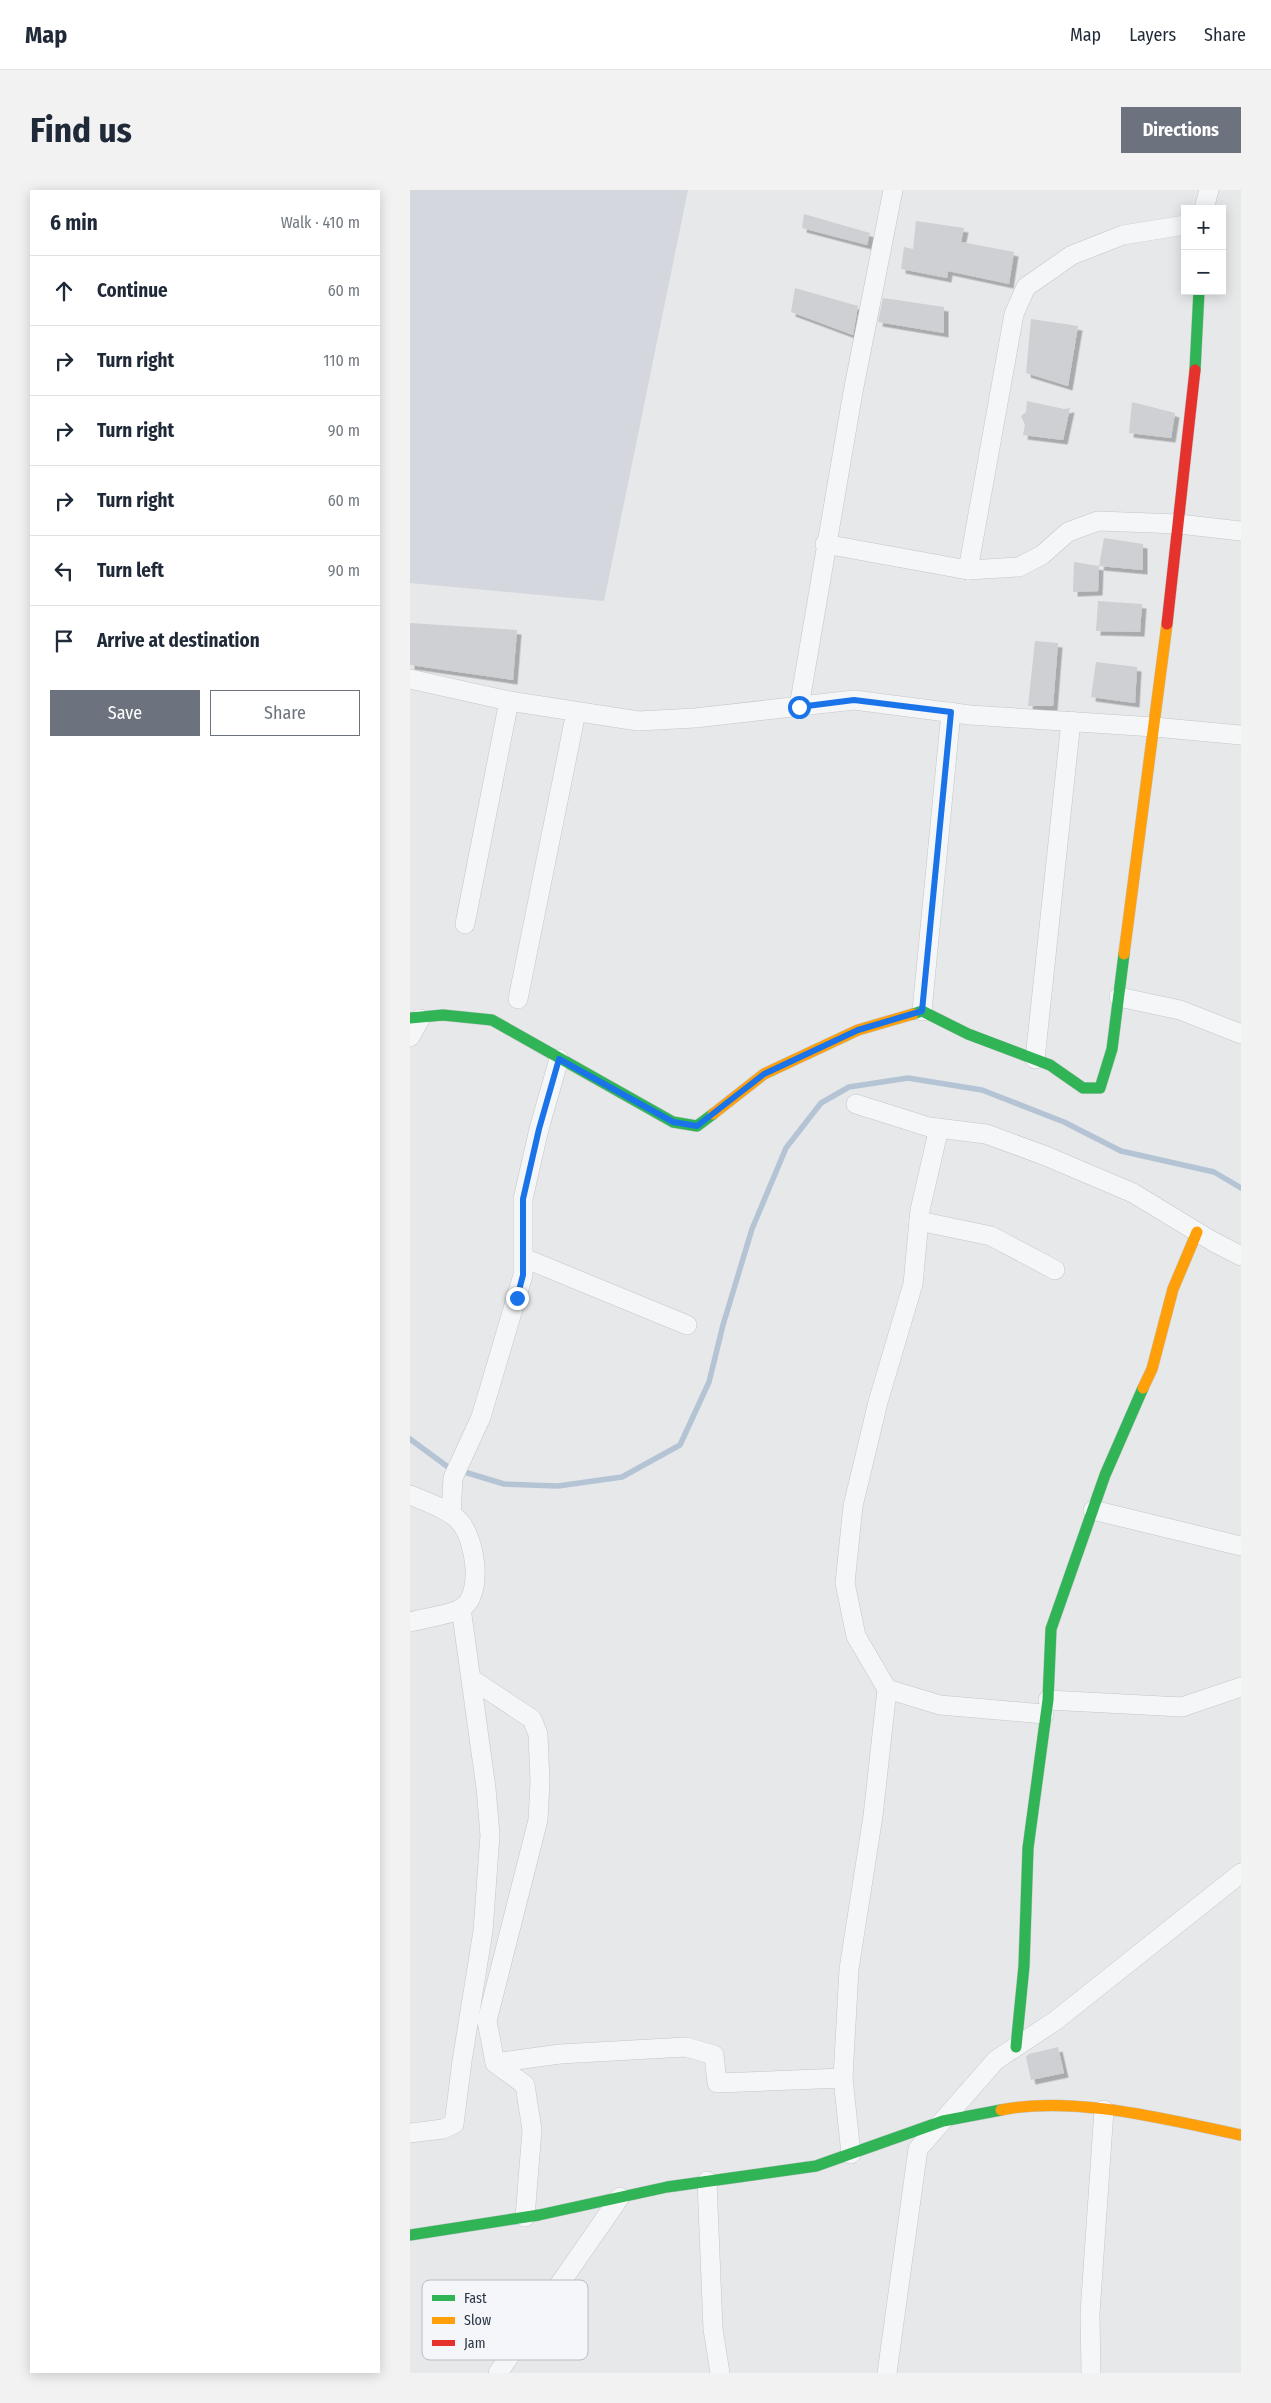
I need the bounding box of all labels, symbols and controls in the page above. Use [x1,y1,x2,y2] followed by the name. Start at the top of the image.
[25,21,67,49] text: Map
[1070,24,1101,46] text: Map
[1129,24,1176,46] text: Layers
[1204,24,1246,46] text: Share
[1121,107,1241,153] button: Directions
[30,109,132,151] text: Find us
[1181,205,1226,295] map controls
[1181,205,1226,250] button: +
[50,210,98,236] text: 6 min
[281,213,360,232] text: Walk · 410 m
[1181,250,1226,295] button: −
[50,277,78,305] icon: ahead
[97,279,168,302] text: Continue
[328,281,360,300] text: 60 m
[50,347,78,375] icon: right
[97,349,174,372] text: Turn right
[323,351,360,370] text: 110 m
[50,417,78,445] icon: right
[97,419,174,442] text: Turn right
[328,421,360,440] text: 90 m
[50,487,78,515] icon: right
[97,489,174,512] text: Turn right
[328,491,360,510] text: 60 m
[50,557,78,585] icon: left
[97,559,164,582] text: Turn left
[328,561,360,580] text: 90 m
[50,627,78,655] icon: arrive
[97,629,260,652] text: Arrive at destination
[50,690,200,736] button: Save
[210,690,360,736] button: Share
[788,696,811,719] route start
[506,1287,529,1310] route end
[422,2280,588,2360] legend
[464,2290,487,2307] text: Fast
[464,2312,491,2329] text: Slow
[464,2335,485,2352] text: Jam

